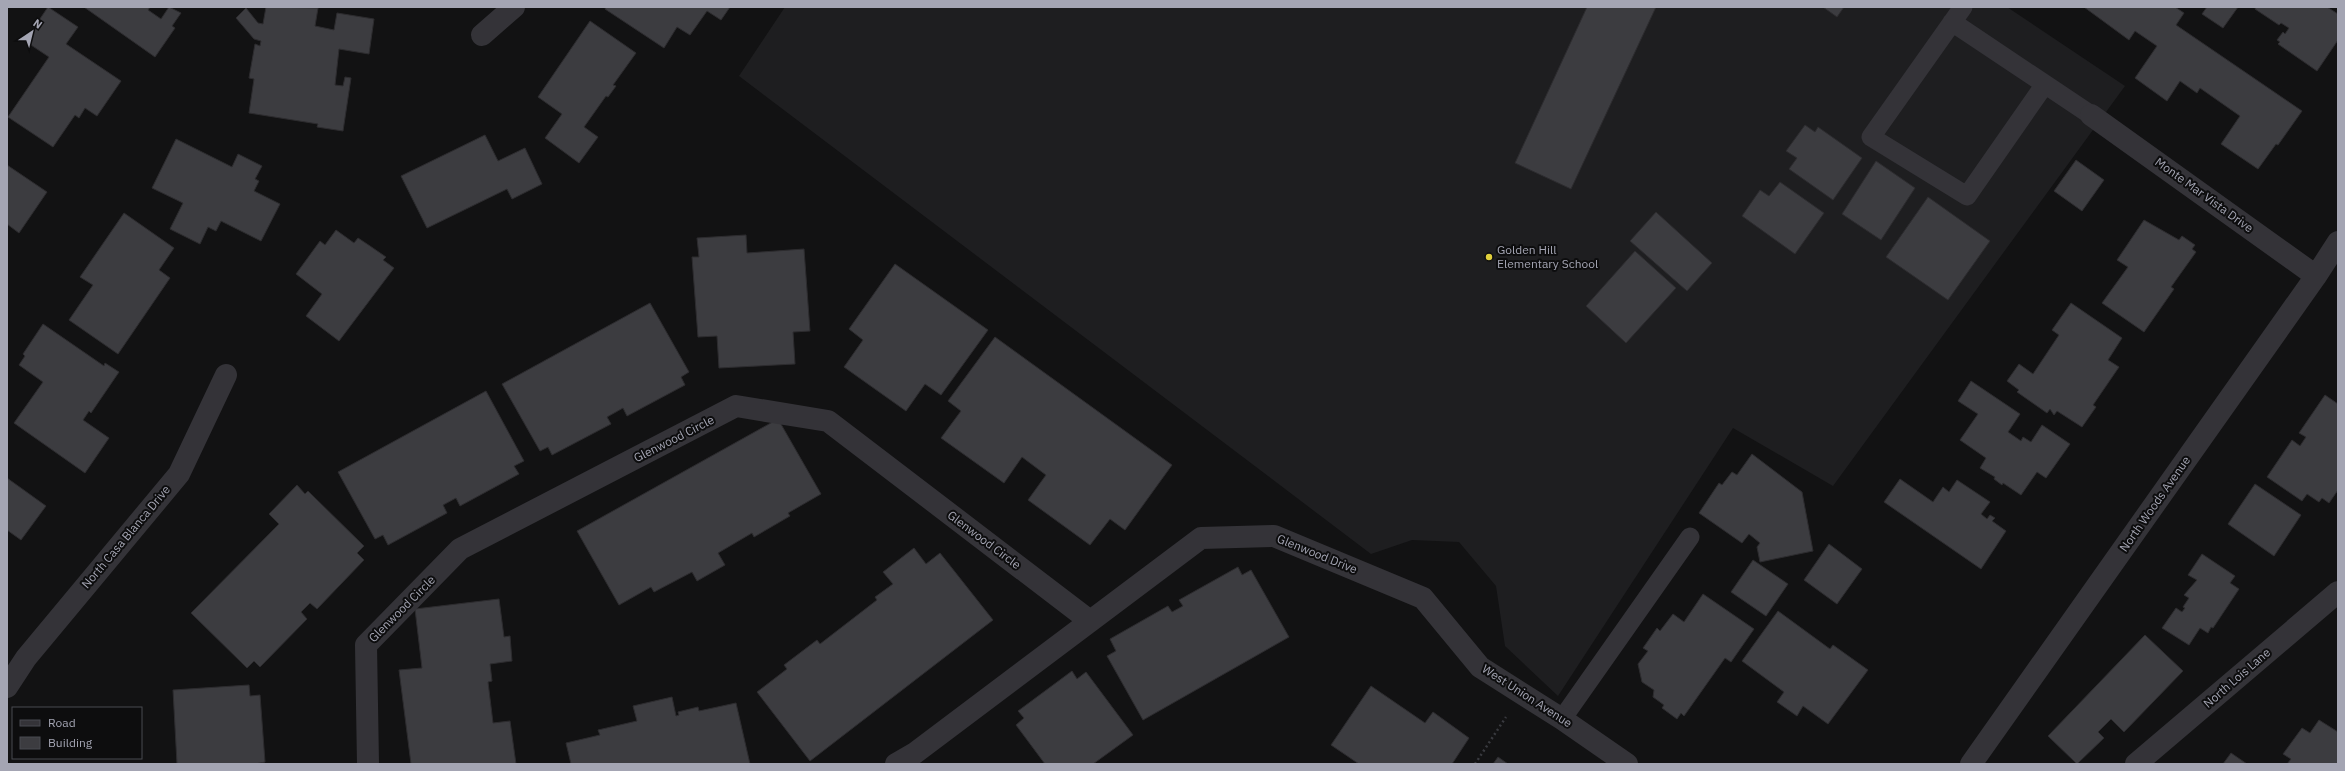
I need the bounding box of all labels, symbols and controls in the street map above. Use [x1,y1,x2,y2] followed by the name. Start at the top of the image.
[12,12,52,52] north arrow
[30,16,45,32] text: N
[2152,154,2257,235] street label: Monte Mar Vista Drive
[1497,242,1598,271] place label: Golden Hill Elementary School
[1484,252,1494,262] marker: Golden Hill Elementary School
[631,412,717,465] street label: Glenwood Circle
[2116,453,2193,554] street label: North Woods Avenue
[78,482,173,591] street label: North Casa Blanca Drive
[945,507,1024,572] street label: Glenwood Circle
[1275,531,1360,577] street label: Glenwood Drive
[365,572,438,645] street label: Glenwood Circle
[2200,644,2273,711] street label: North Lois Lane
[1479,661,1575,730] street label: West Union Avenue
[12,707,142,759] legend
[48,715,76,730] text: Road
[48,735,93,750] text: Building

